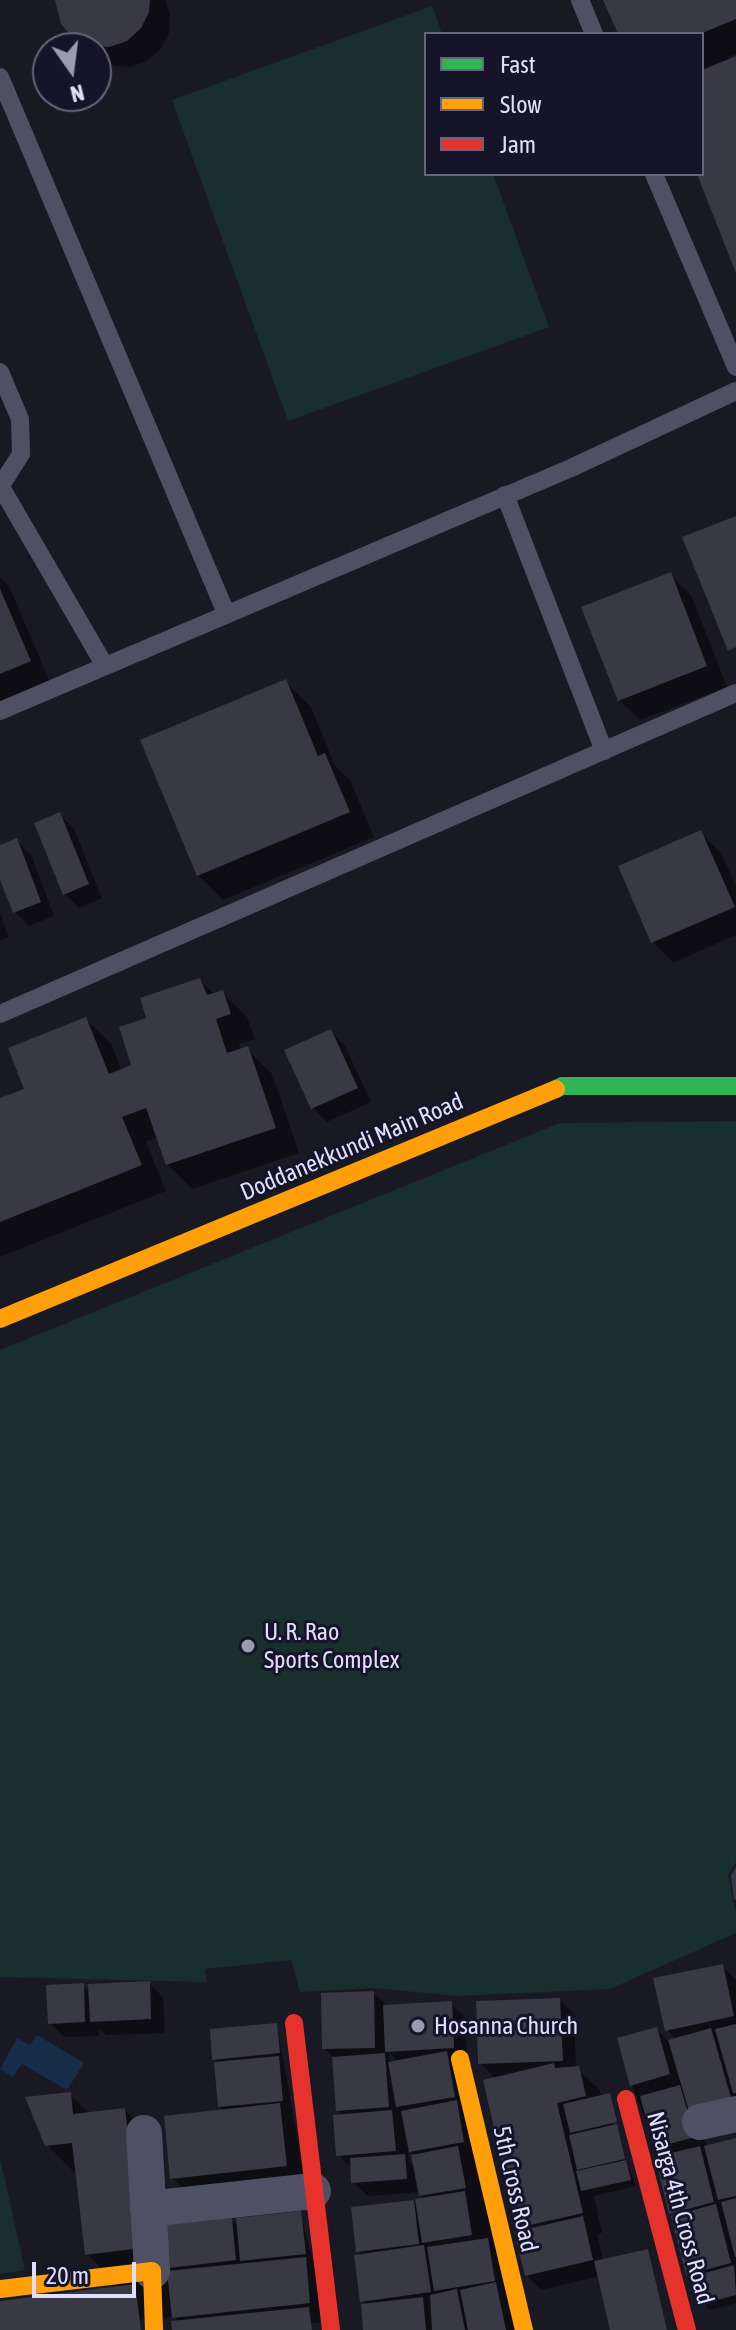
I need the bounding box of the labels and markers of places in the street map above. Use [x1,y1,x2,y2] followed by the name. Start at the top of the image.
[264,1618,399,1674] place label: U. R. Rao Sports Complex
[239,1637,257,1655] marker: U. R. Rao Sports Complex
[434,2012,578,2040] place label: Hosanna Church
[409,2017,427,2035] marker: Hosanna Church

